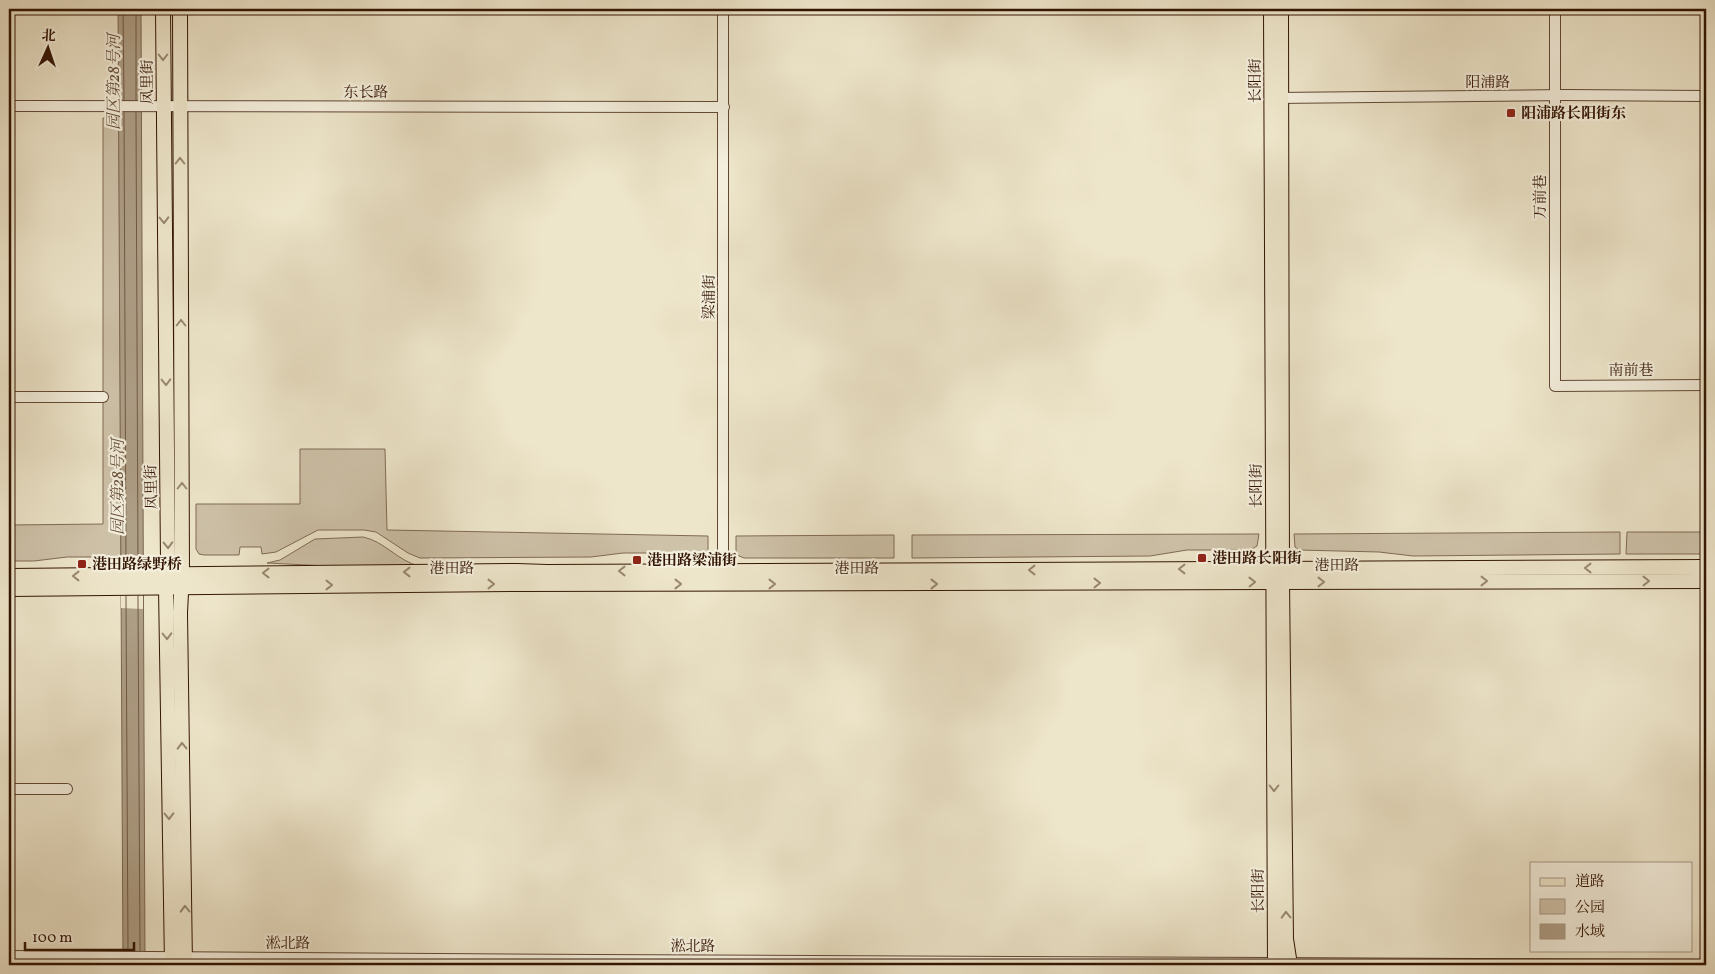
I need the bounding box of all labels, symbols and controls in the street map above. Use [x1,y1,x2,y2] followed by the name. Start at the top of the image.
[22,22,72,72] north arrow
[41,27,56,46] text: 北
[104,31,126,130] water label: 园区第28号河
[158,54,168,62] one-way arrow
[1246,58,1267,104] street label: 长阳街
[138,59,159,105] street label: 凤里街
[1465,73,1511,94] street label: 阳浦路
[343,83,389,104] street label: 东长路
[1521,104,1626,125] place label: 阳浦路长阳街东
[1505,107,1517,119] marker: 阳浦路长阳街东
[175,157,186,165] one-way arrow
[1531,174,1552,220] street label: 万前巷
[159,216,170,224] one-way arrow
[700,274,721,320] street label: 梁浦街
[176,319,186,327] one-way arrow
[1608,361,1654,382] street label: 南前巷
[161,379,171,387] one-way arrow
[108,436,130,535] water label: 园区第28号河
[1247,463,1268,509] street label: 长阳街
[142,464,163,510] street label: 凤里街
[177,482,187,490] one-way arrow
[163,542,173,549] one-way arrow
[1212,549,1302,570] place label: 港田路长阳街
[647,551,737,572] place label: 港田路梁浦街
[1196,552,1208,564] marker: 港田路长阳街
[631,554,643,566] marker: 港田路梁浦街
[92,555,182,576] place label: 港田路绿野桥
[1314,556,1360,577] street label: 港田路
[76,558,88,570] marker: 港田路绿野桥
[429,559,475,580] street label: 港田路
[834,559,880,580] street label: 港田路
[1583,563,1591,573] one-way arrow
[1177,564,1185,574] one-way arrow
[1028,565,1036,575] one-way arrow
[403,566,411,577] one-way arrow
[617,566,625,576] one-way arrow
[262,568,270,578] one-way arrow
[72,570,80,581] one-way arrow
[1480,576,1488,586] one-way arrow
[1643,576,1651,586] one-way arrow
[1248,577,1256,587] one-way arrow
[1318,577,1326,587] one-way arrow
[1093,578,1101,588] one-way arrow
[488,579,495,589] one-way arrow
[674,579,682,589] one-way arrow
[768,579,776,589] one-way arrow
[930,579,938,589] one-way arrow
[325,580,333,590] one-way arrow
[162,633,172,641] one-way arrow
[177,742,187,750] one-way arrow
[1269,785,1279,793] one-way arrow
[164,813,175,821] one-way arrow
[1530,862,1692,952] legend
[1249,868,1270,914] street label: 长阳街
[1575,872,1605,893] text: 道路
[1575,898,1605,919] text: 公园
[179,904,190,912] one-way arrow
[1281,910,1291,918] one-way arrow
[25,919,134,951] scale bar
[1575,922,1605,943] text: 水域
[32,928,72,949] text: 100 m
[265,934,311,955] street label: 淞北路
[670,937,716,958] street label: 淞北路

